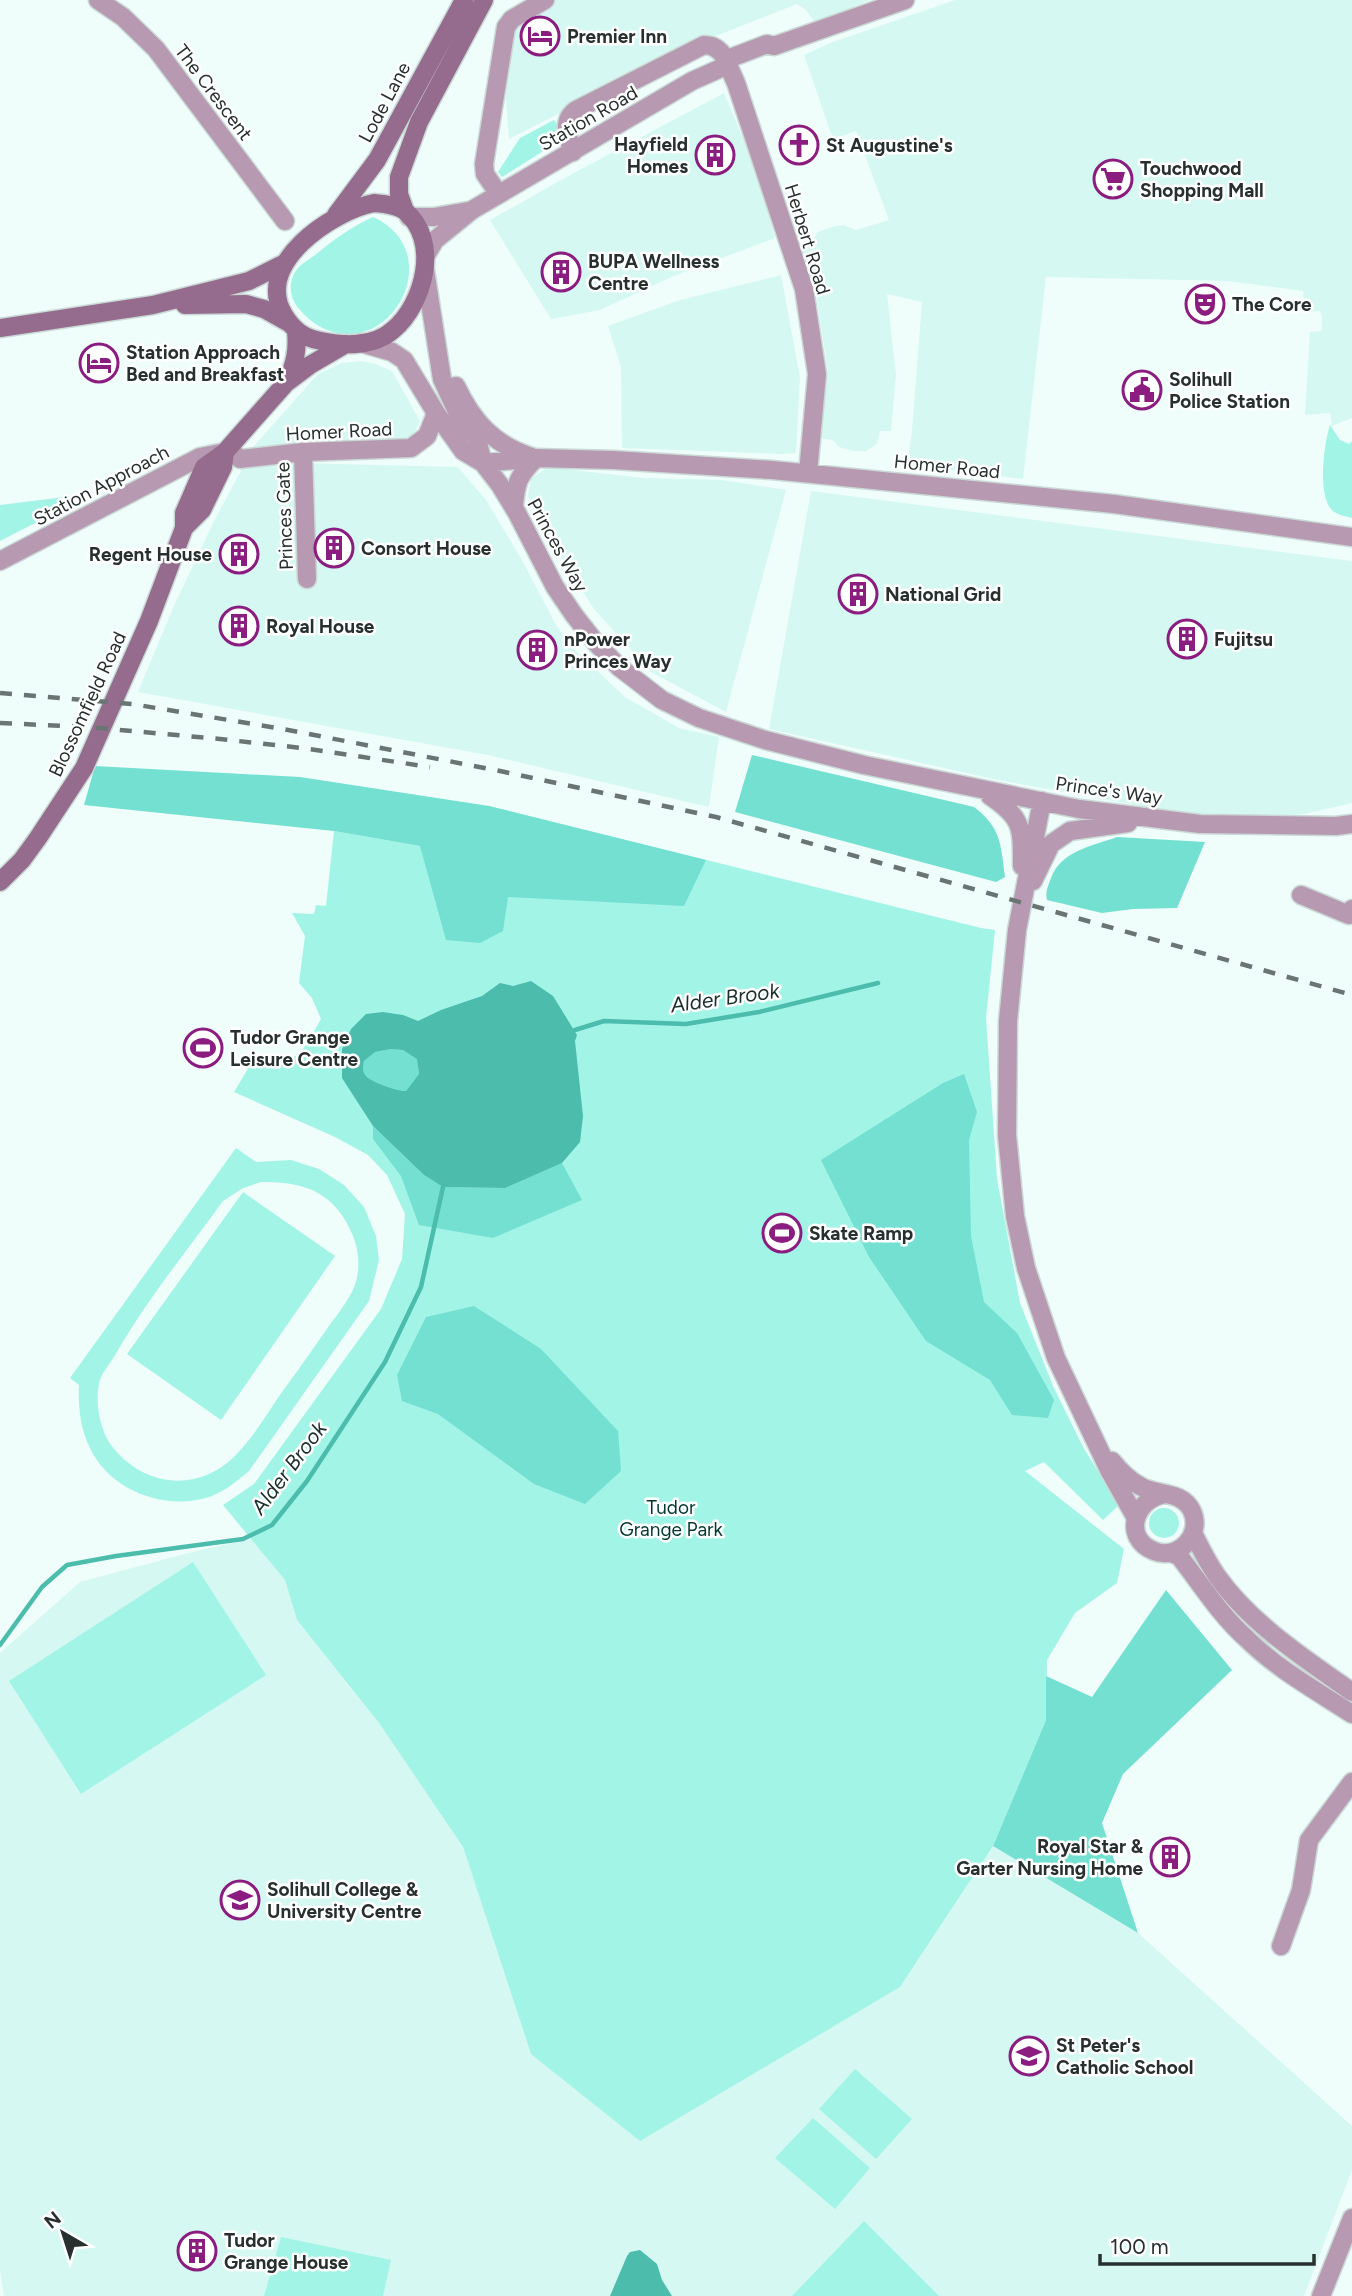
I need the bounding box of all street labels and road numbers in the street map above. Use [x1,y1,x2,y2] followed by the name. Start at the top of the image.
[170,40,257,145] street label: The Crescent
[354,58,415,146] street label: Lode Lane
[535,81,642,156] street label: Station Road
[780,181,835,297] street label: Herbert Road
[285,417,393,446] street label: Homer Road
[30,440,173,531] street label: Station Approach
[893,449,1001,484] street label: Homer Road
[271,462,298,570] street label: Princes Gate
[522,494,593,596] street label: Princes Way
[44,628,131,780] street label: Blossomfield Road
[1054,772,1164,809] street label: Prince's Way

